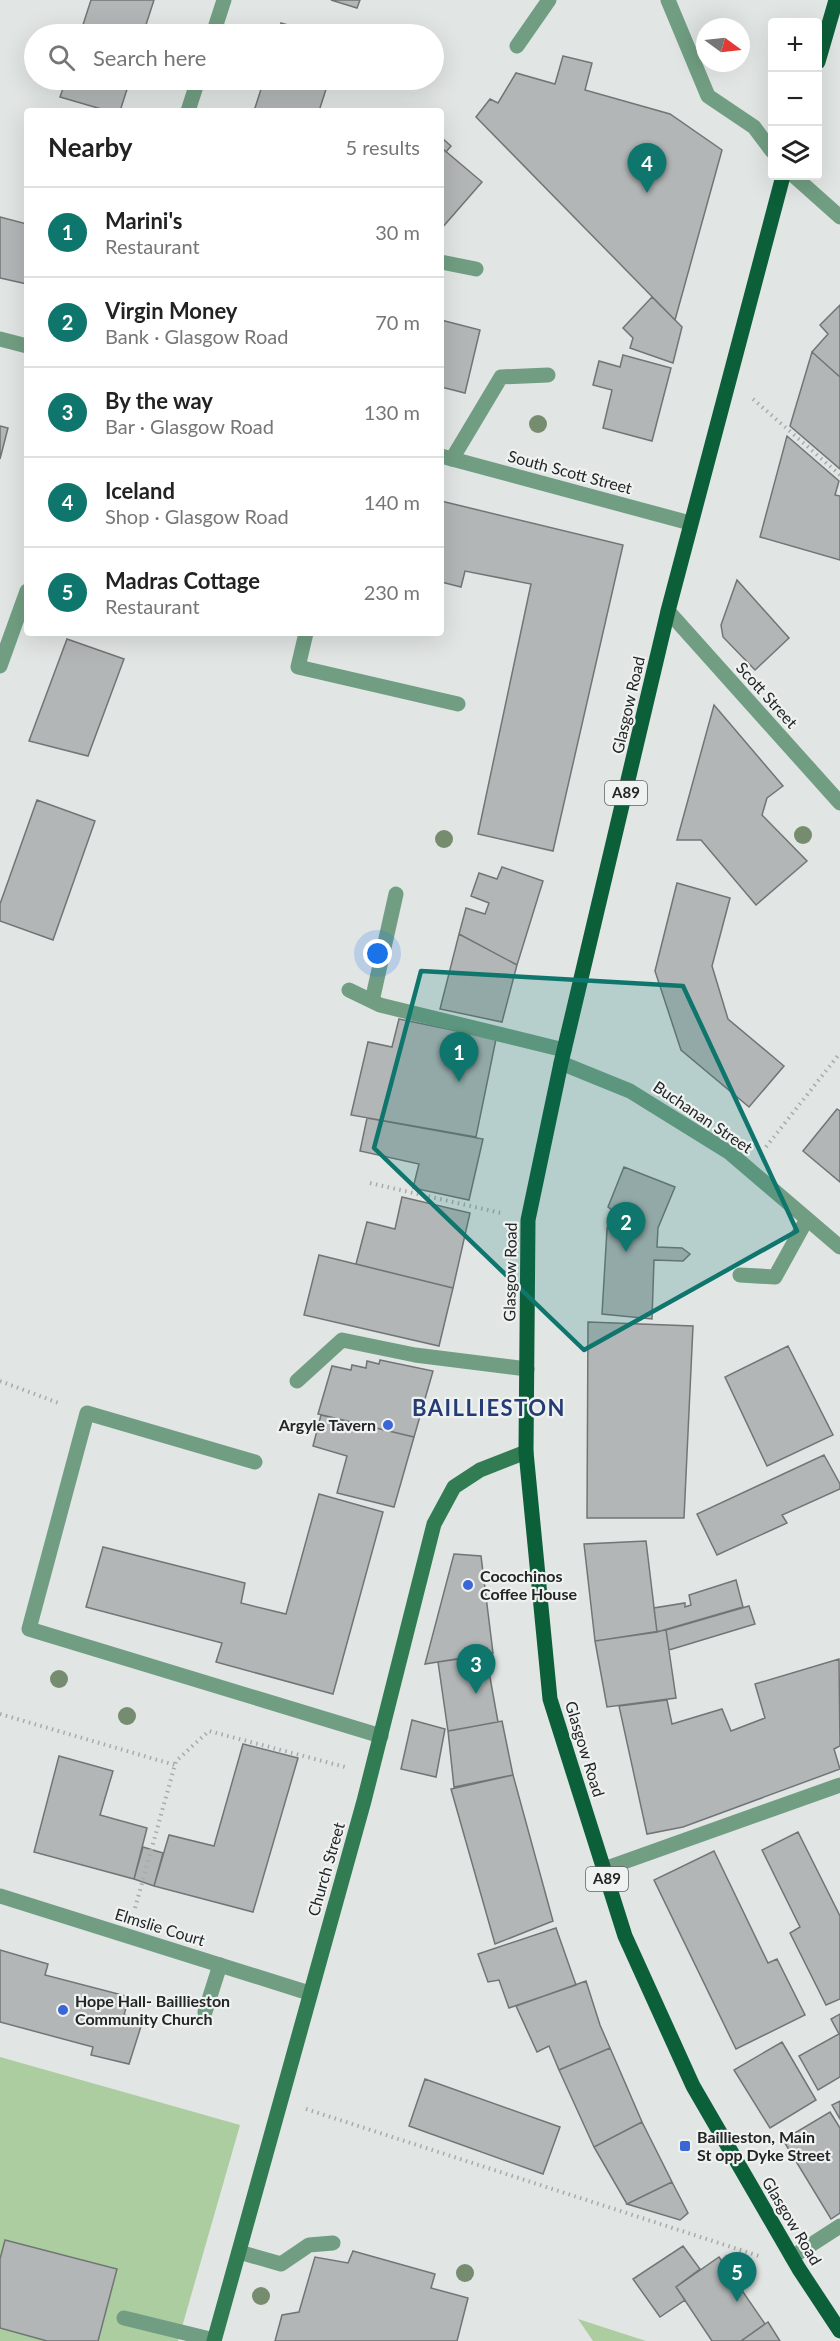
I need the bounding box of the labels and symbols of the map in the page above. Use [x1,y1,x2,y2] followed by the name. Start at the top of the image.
[696,18,750,72] north arrow
[628,144,666,193] pin: 4
[506,446,634,497] street label: South Scott Street
[607,654,648,755] street label: Glasgow Road
[733,658,802,732] street label: Scott Street
[605,781,647,805] road number: A89
[363,939,392,968] your location
[440,1032,478,1082] pin: 1
[650,1076,757,1157] street label: Buchanan Street
[606,1202,646,1252] pin: 2
[499,1222,520,1322] street label: Glasgow Road
[412,1394,566,1421] district label: BAILLIESTON
[278,1415,376,1434] place label: Argyle Tavern
[381,1418,395,1432] marker: Argyle Tavern
[480,1566,577,1603] place label: Cocochinos Coffee House
[461,1578,475,1592] marker: Cocochinos Coffee House
[456,1644,496,1694] pin: 3
[562,1699,609,1799] street label: Glasgow Road
[303,1819,348,1918] street label: Church Street
[586,1867,628,1891] road number: A89
[113,1904,208,1949] street label: Elmslie Court
[75,1991,230,2028] place label: Hope Hall- Baillieston Community Church
[56,2003,70,2017] marker: Hope Hall- Baillieston Community Church
[697,2127,831,2164] place label: Baillieston, Main St opp Dyke Street
[678,2139,692,2153] marker: Baillieston, Main St opp Dyke Street
[759,2173,826,2268] street label: Glasgow Road
[718,2252,756,2302] pin: 5

